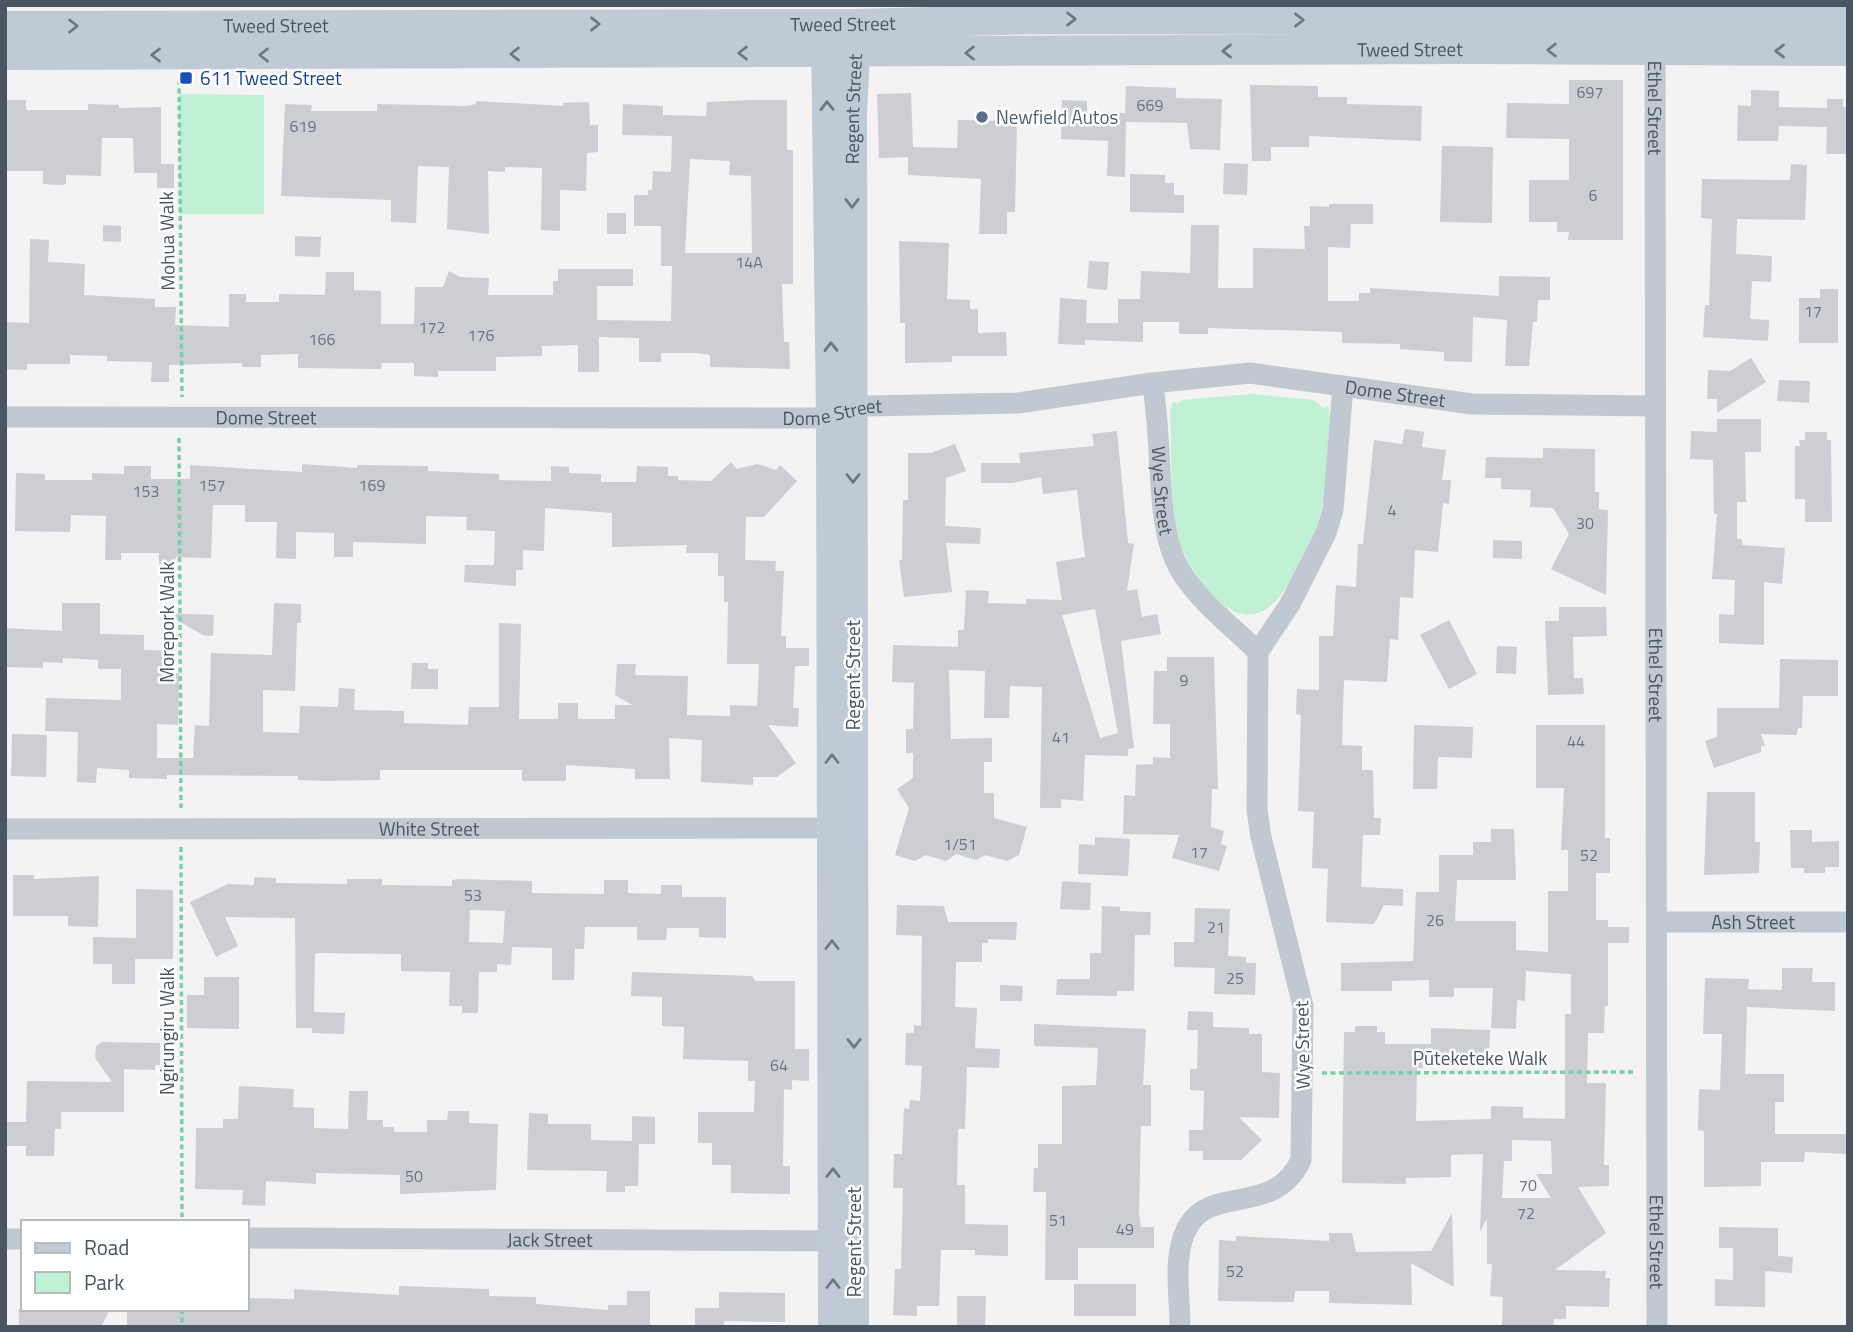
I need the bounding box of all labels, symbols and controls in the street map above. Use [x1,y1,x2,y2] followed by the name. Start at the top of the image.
[790,8,896,38] street label: Tweed Street
[223,10,329,39] street label: Tweed Street
[1067,11,1077,27] one-way arrow
[1294,12,1305,28] one-way arrow
[590,16,601,32] one-way arrow
[69,18,79,34] one-way arrow
[1357,34,1463,63] street label: Tweed Street
[1546,42,1557,57] one-way arrow
[1221,43,1231,59] one-way arrow
[1774,43,1784,59] one-way arrow
[737,45,747,61] one-way arrow
[964,45,975,60] one-way arrow
[509,46,520,62] one-way arrow
[150,47,161,63] one-way arrow
[258,47,269,63] one-way arrow
[837,53,869,164] street label: Regent Street
[1641,61,1670,156] street label: Ethel Street
[200,63,342,92] place label: 611 Tweed Street
[178,70,194,86] marker: 611 Tweed Street
[1577,80,1603,104] house number: 697
[1137,93,1163,117] house number: 669
[819,100,835,111] one-way arrow
[996,102,1119,131] place label: Newfield Autos
[974,109,990,125] marker: Newfield Autos
[290,114,316,138] house number: 619
[1589,183,1598,207] house number: 6
[151,191,182,291] street label: Mohua Walk
[844,198,860,209] one-way arrow
[735,250,763,274] house number: 14A
[1804,299,1822,323] house number: 17
[419,315,445,339] house number: 172
[468,323,494,347] house number: 176
[309,327,335,351] house number: 166
[823,342,838,353] one-way arrow
[1343,371,1448,414] street label: Dome Street
[782,391,883,432] street label: Dome Street
[215,402,317,431] street label: Dome Street
[1145,445,1182,538] street label: Wye Street
[199,473,225,497] house number: 157
[359,473,385,497] house number: 169
[845,473,861,484] one-way arrow
[133,479,159,503] house number: 153
[1388,498,1397,522] house number: 4
[1576,511,1594,535] house number: 30
[152,561,181,683] street label: Morepork Walk
[838,619,867,730] street label: Regent Street
[1642,628,1671,723] street label: Ethel Street
[1180,668,1189,692] house number: 9
[1052,725,1070,749] house number: 41
[1567,729,1585,753] house number: 44
[824,754,840,764] one-way arrow
[379,813,480,843] street label: White Street
[943,832,977,856] house number: 1/51
[1190,840,1208,864] house number: 17
[1580,843,1598,867] house number: 52
[464,883,482,907] house number: 53
[1711,907,1795,936] street label: Ash Street
[1426,908,1444,932] house number: 26
[1207,915,1225,939] house number: 21
[824,940,840,950] one-way arrow
[1226,966,1244,990] house number: 25
[152,967,181,1095] street label: Ngirungiru Walk
[1286,1000,1317,1090] street label: Wye Street
[846,1038,862,1049] one-way arrow
[1413,1043,1547,1072] street label: Pūteketeke Walk
[770,1053,788,1077] house number: 64
[405,1164,423,1188] house number: 50
[825,1167,841,1178] one-way arrow
[1519,1173,1537,1197] house number: 70
[839,1186,868,1297] street label: Regent Street
[1643,1195,1672,1290] street label: Ethel Street
[1517,1201,1535,1225] house number: 72
[1049,1208,1067,1232] house number: 51
[1116,1217,1134,1241] house number: 49
[21,1220,248,1311] legend
[507,1224,593,1254] street label: Jack Street
[84,1231,129,1263] text: Road
[1226,1259,1244,1283] house number: 52
[84,1266,124,1298] text: Park
[825,1278,841,1289] one-way arrow

